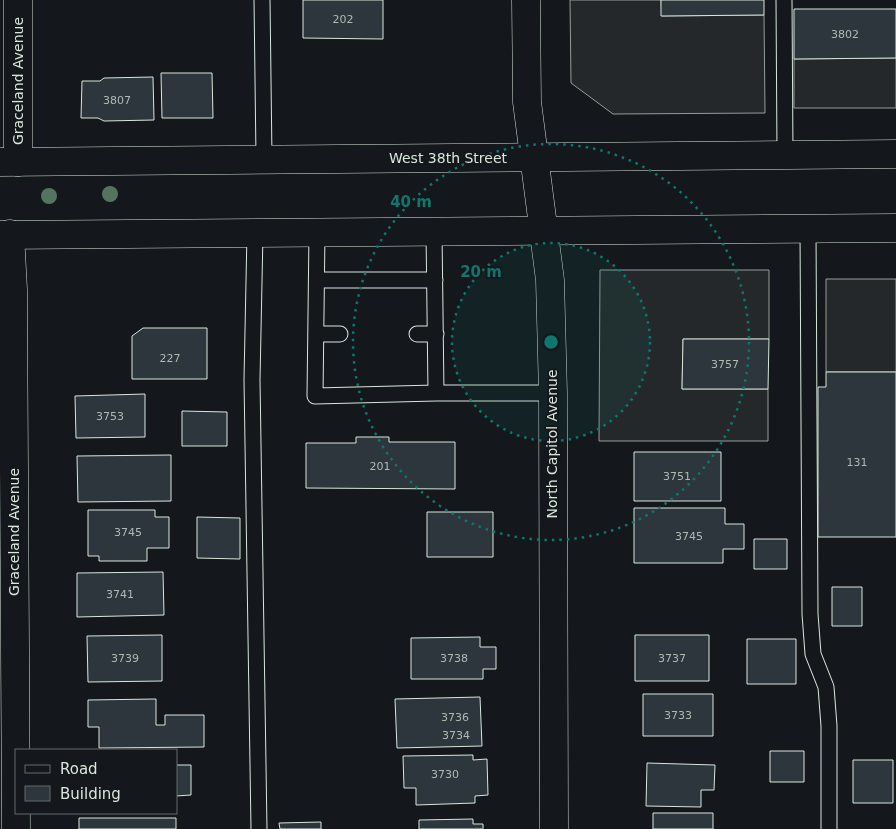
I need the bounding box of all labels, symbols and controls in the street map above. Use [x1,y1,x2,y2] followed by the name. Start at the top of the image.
[333,13,354,26] house number: 202
[10,17,26,145] street label: Graceland Avenue
[831,28,859,41] house number: 3802
[103,94,131,107] house number: 3807
[389,150,508,166] street label: West 38th Street
[390,193,432,211] text: 40 m
[460,263,502,281] text: 20 m
[542,333,560,351] centre of rings
[160,352,181,365] house number: 227
[711,358,739,371] house number: 3757
[544,369,560,519] street label: North Capitol Avenue
[96,410,124,423] house number: 3753
[847,456,868,469] house number: 131
[370,460,391,473] house number: 201
[6,468,22,596] street label: Graceland Avenue
[663,470,691,483] house number: 3751
[114,526,142,539] house number: 3745
[675,530,703,543] house number: 3745
[106,588,134,601] house number: 3741
[111,652,139,665] house number: 3739
[440,652,468,665] house number: 3738
[658,652,686,665] house number: 3737
[664,709,692,722] house number: 3733
[441,711,469,724] house number: 3736
[442,729,470,742] house number: 3734
[15,749,178,814] legend
[60,760,98,778] text: Road
[431,768,459,781] house number: 3730
[60,785,121,803] text: Building

